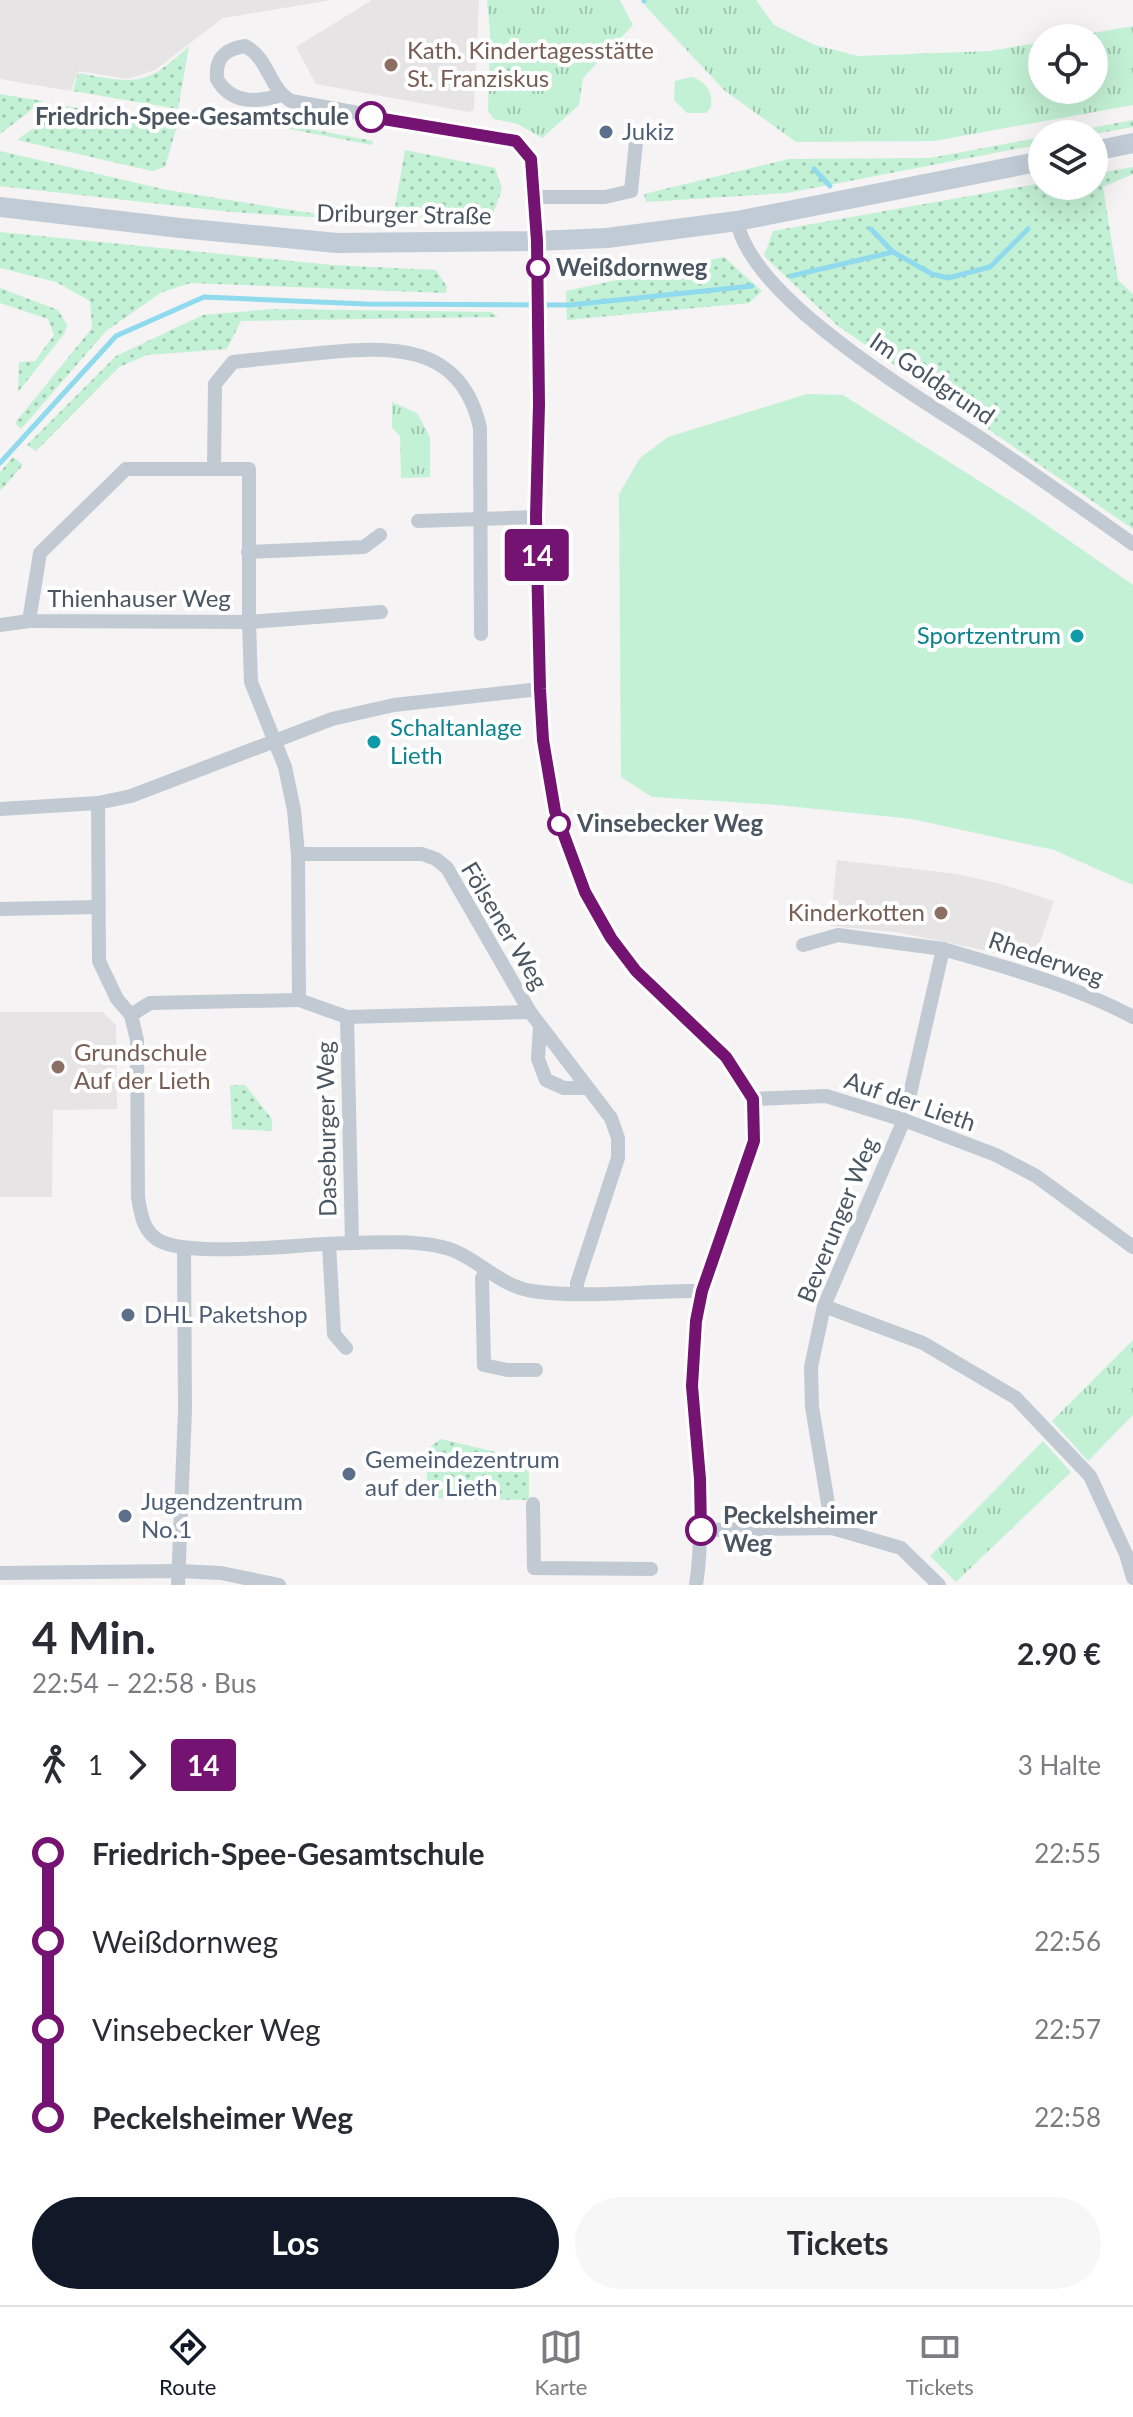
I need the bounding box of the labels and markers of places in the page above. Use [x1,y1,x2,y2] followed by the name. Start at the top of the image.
[407,35,654,92] place label: Kath. Kindertagesstätte St. Franziskus
[382,56,400,74] marker: Kath. Kindertagesstätte St. Franziskus
[35,101,349,130] place label: Friedrich-Spee-Gesamtschule
[356,102,386,132] marker: Friedrich-Spee-Gesamtschule
[622,116,674,145] place label: Jukiz
[597,123,615,141] marker: Jukiz
[556,252,708,281] place label: Weißdornweg
[527,257,549,279] marker: Weißdornweg
[917,620,1061,649] place label: Sportzentrum
[1068,627,1086,645] marker: Sportzentrum
[390,712,522,769] place label: Schaltanlage Lieth
[365,733,383,751] marker: Schaltanlage Lieth
[576,808,763,837] place label: Vinsebecker Weg
[548,813,570,835] marker: Vinsebecker Weg
[788,897,925,926] place label: Kinderkotten
[932,904,950,922] marker: Kinderkotten
[74,1037,211,1094] place label: Grundschule Auf der Lieth
[49,1058,67,1076] marker: Grundschule Auf der Lieth
[144,1299,308,1328] place label: DHL Paketshop
[119,1306,137,1324] marker: DHL Paketshop
[365,1444,560,1501] place label: Gemeindezentrum auf der Lieth
[340,1465,358,1483] marker: Gemeindezentrum auf der Lieth
[141,1486,303,1543] place label: Jugendzentrum No.1
[723,1500,878,1557] place label: Peckelsheimer Weg
[116,1507,134,1525] marker: Jugendzentrum No.1
[686,1515,716,1545] marker: Peckelsheimer Weg

